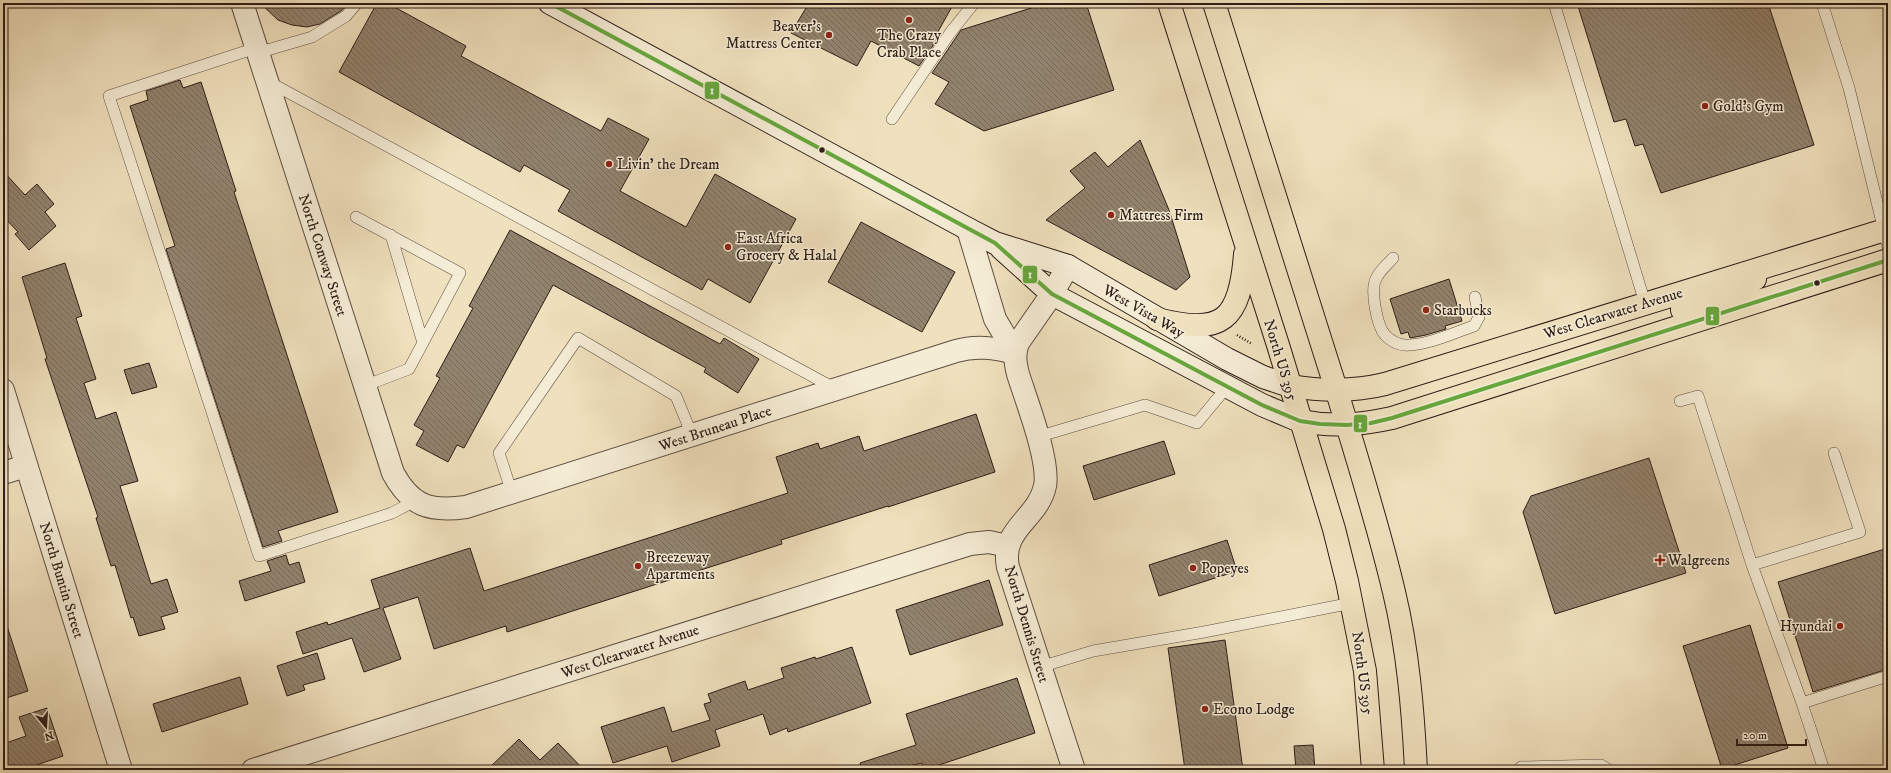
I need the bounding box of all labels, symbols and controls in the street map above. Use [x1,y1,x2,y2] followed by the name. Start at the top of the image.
[904,15,914,25] marker: The Crazy Crab Place
[726,17,821,53] place label: Beaver's Mattress Center
[877,26,942,62] place label: The Crazy Crab Place
[824,30,834,40] marker: Beaver's Mattress Center
[704,81,720,100] line badge: 1
[710,84,714,98] text: 1
[1713,97,1783,116] place label: Gold's Gym
[1700,101,1710,111] marker: Gold's Gym
[817,145,827,155] unlabelled marker
[617,155,720,174] place label: Livin' the Dream
[604,159,614,169] marker: Livin' the Dream
[294,192,351,319] street label: North Conway Street
[1119,206,1204,225] place label: Mattress Firm
[1106,210,1116,220] marker: Mattress Firm
[736,229,838,265] place label: East Africa Grocery & Halal
[723,242,733,252] marker: East Africa Grocery & Halal
[1022,265,1038,284] line badge: 1
[1028,268,1032,282] text: 1
[1812,278,1822,288] unlabelled marker
[1099,280,1189,343] street label: West Vista Way
[1541,283,1685,344] street label: West Clearwater Avenue
[1434,301,1492,320] place label: Starbucks
[1421,305,1431,315] marker: Starbucks
[1705,306,1720,326] line badge: 1
[1710,310,1714,324] text: 1
[1259,317,1302,404] street label: North US 395
[655,401,774,456] street label: West Bruneau Place
[1353,414,1368,433] line badge: 1
[1358,418,1362,432] text: 1
[35,520,88,641] street label: North Buntin Street
[646,548,715,584] place label: Breezeway Apartments
[1667,551,1730,570] place label: Walgreens
[1655,555,1665,565] marker: Walgreens
[1201,559,1249,578] place label: Popeyes
[633,561,643,571] marker: Breezeway Apartments
[1000,563,1053,685] street label: North Dennis Street
[1188,563,1198,573] marker: Popeyes
[1780,617,1832,636] place label: Hyundai
[558,620,702,683] street label: West Clearwater Avenue
[1835,621,1845,631] marker: Hyundai
[1347,630,1378,716] street label: North US 395
[1213,700,1295,719] place label: Econo Lodge
[1200,704,1210,714] marker: Econo Lodge
[26,707,66,747] north arrow
[1737,721,1806,747] scale bar
[42,728,55,744] text: N
[1743,728,1767,743] text: 20 m

